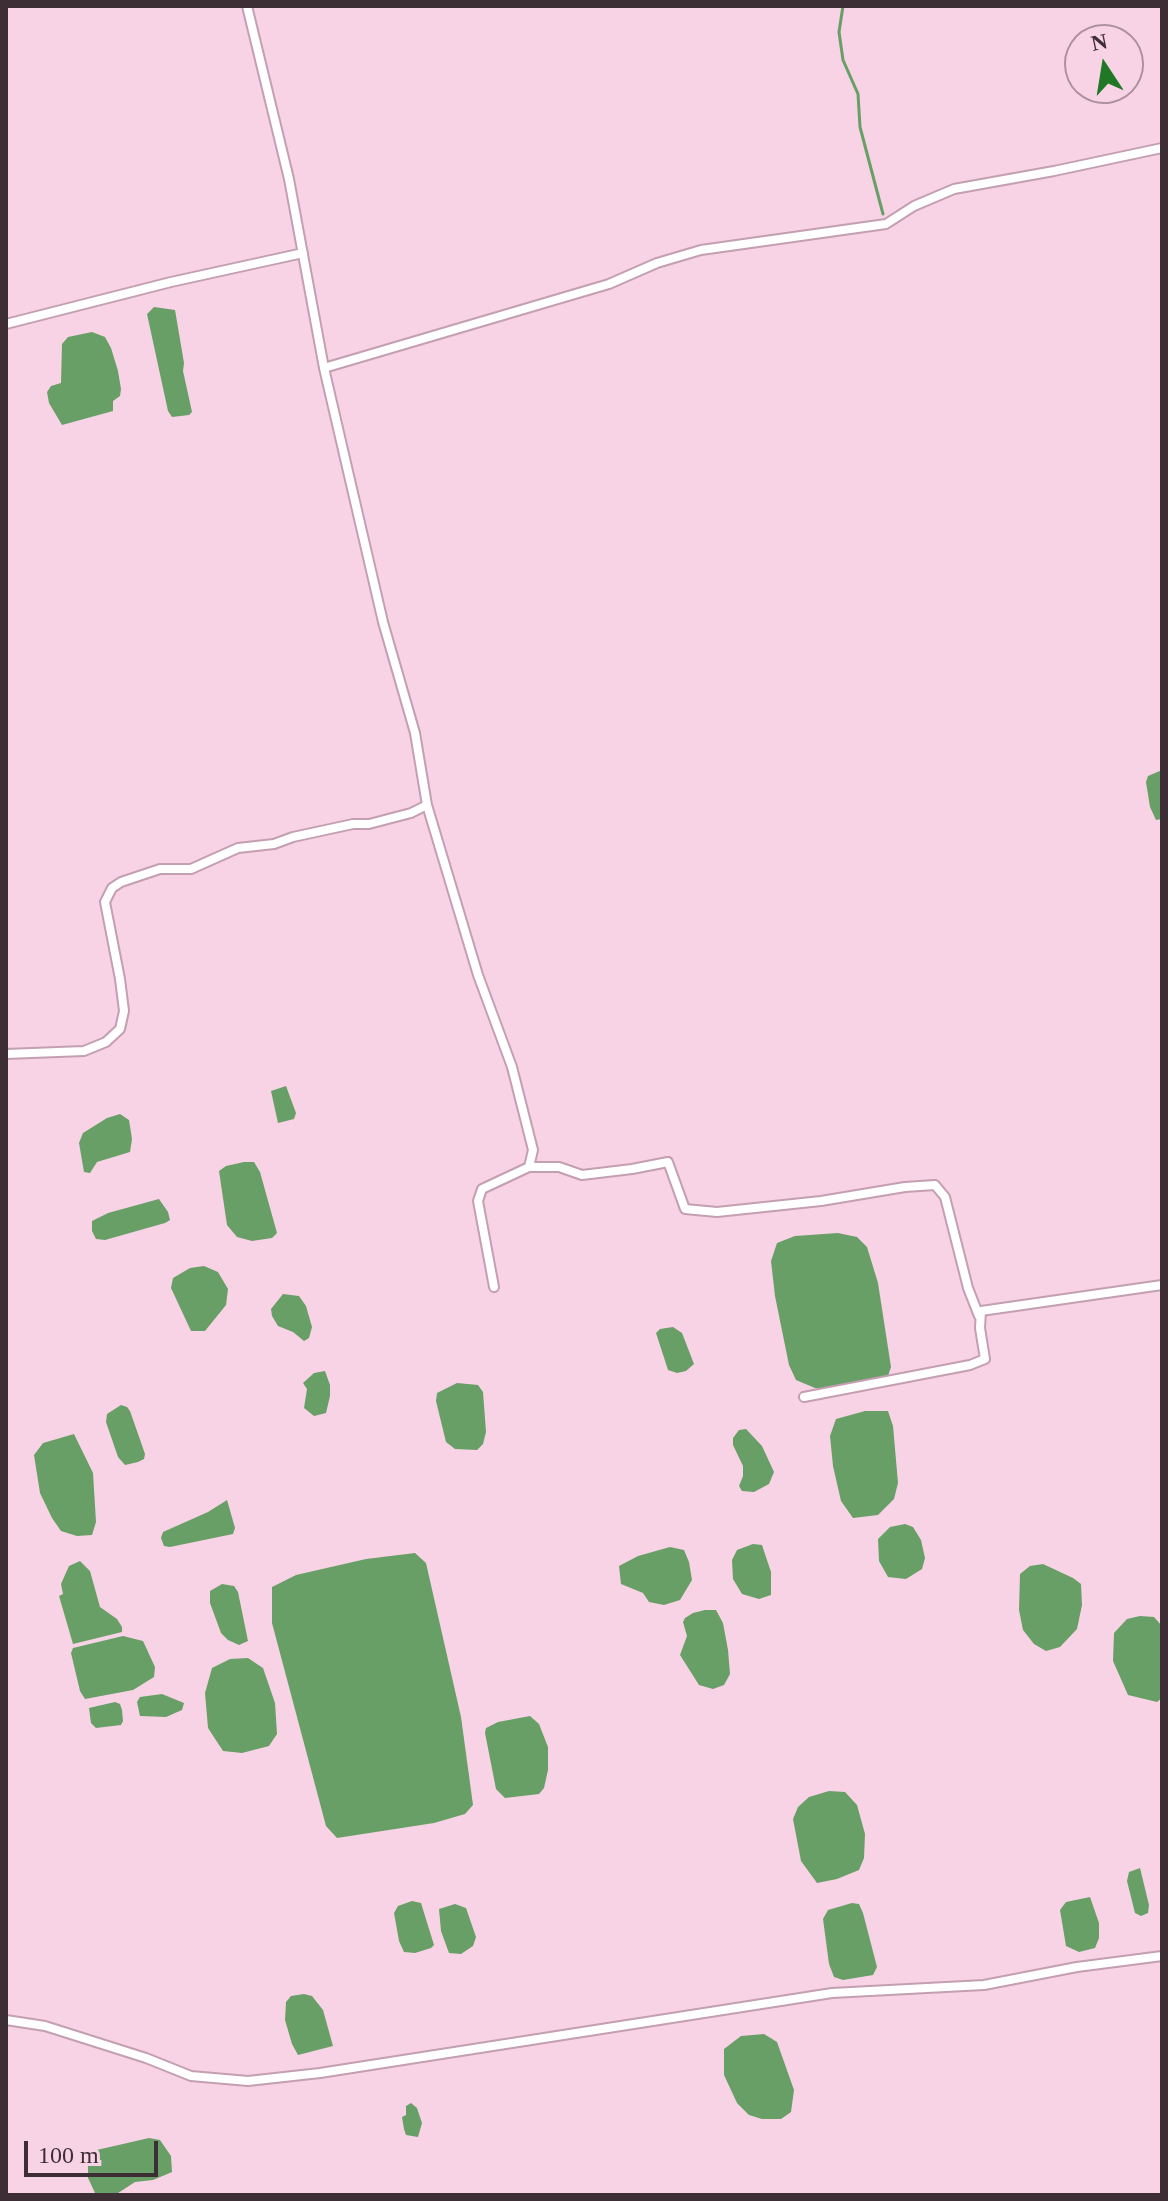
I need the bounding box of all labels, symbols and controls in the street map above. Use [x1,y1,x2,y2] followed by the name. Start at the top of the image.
[1064,24,1144,104] north arrow
[1089,28,1110,56] text: N
[28,2125,162,2175] scale bar
[38,2142,99,2168] text: 100 m

